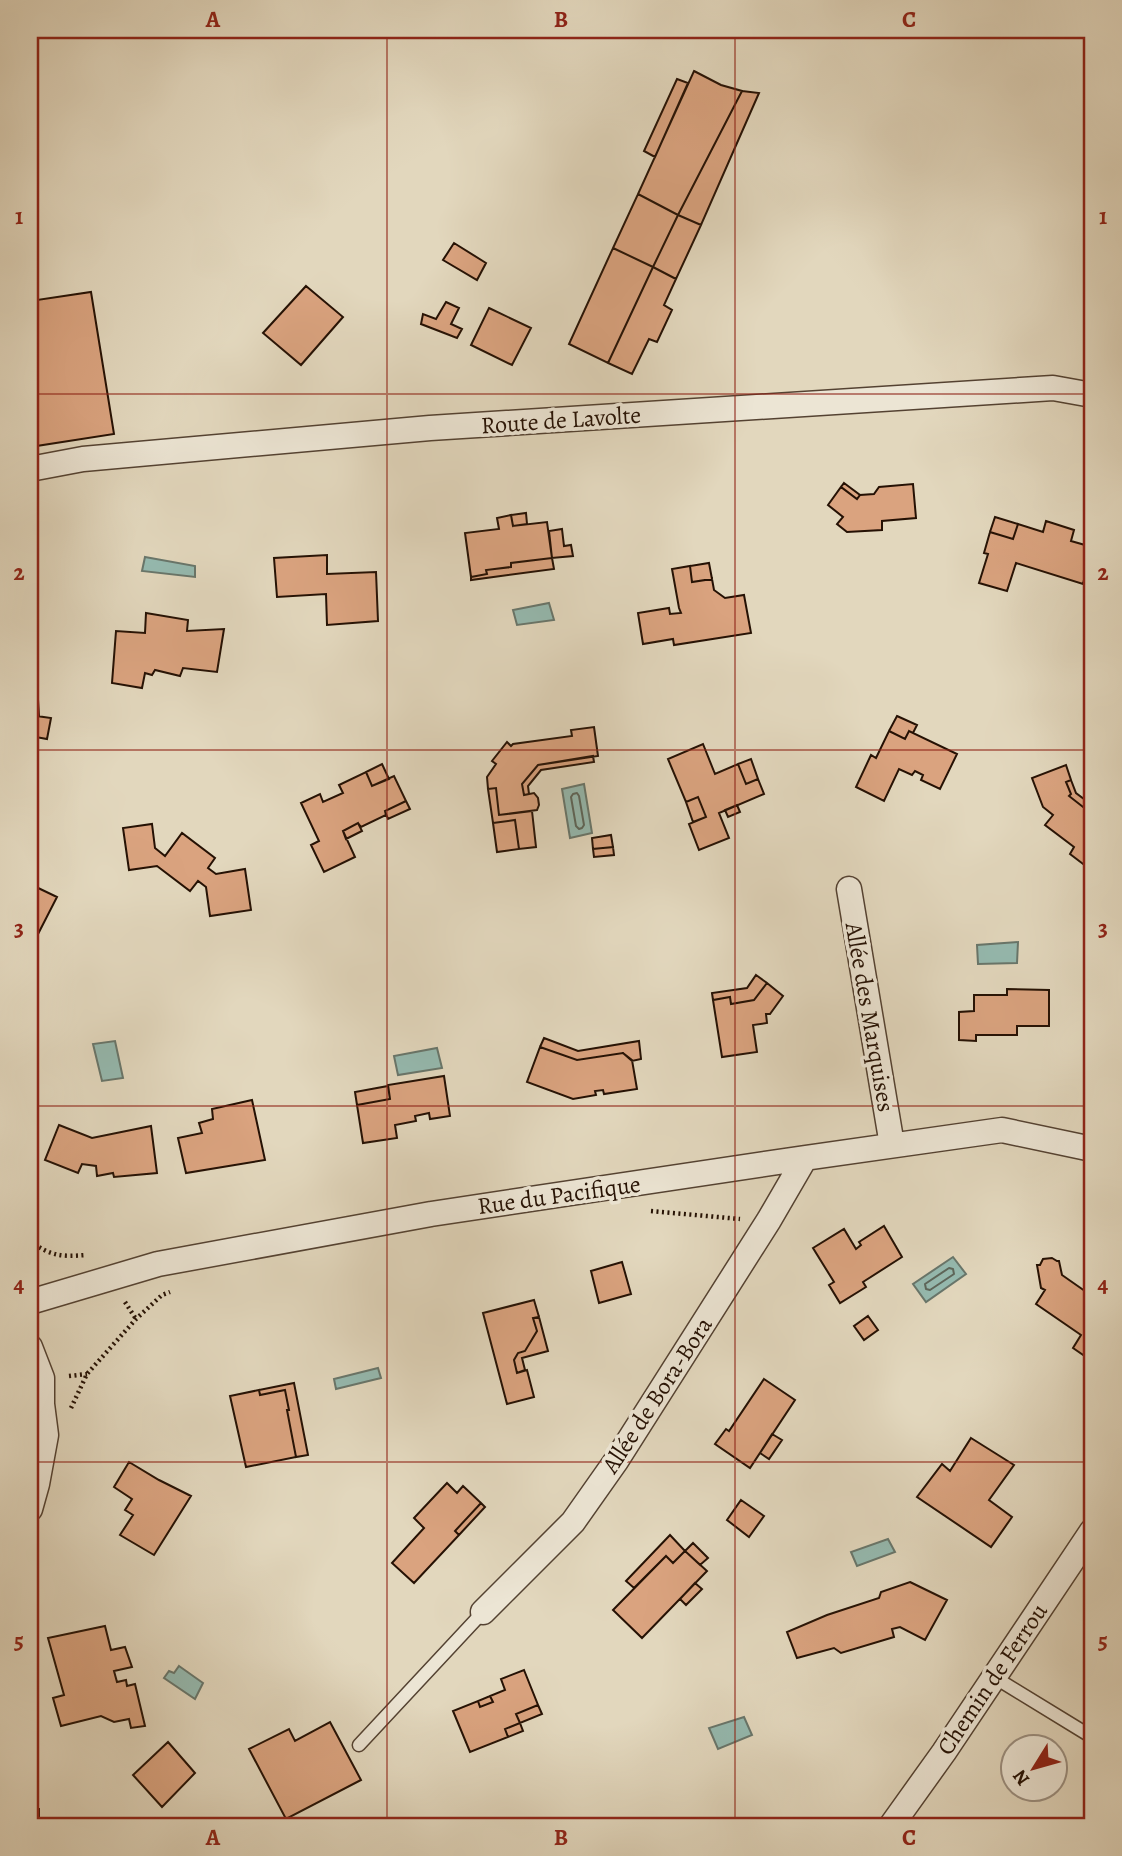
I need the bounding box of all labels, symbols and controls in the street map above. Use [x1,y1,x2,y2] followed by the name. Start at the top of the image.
[205,4,221,35] text: A
[554,4,568,35] text: B
[902,4,916,35] text: C
[15,201,23,232] text: 1
[1099,201,1107,232] text: 1
[480,398,642,442] street label: Route de Lavolte
[13,557,25,588] text: 2
[1097,557,1109,588] text: 2
[14,913,24,944] text: 3
[1098,913,1108,944] text: 3
[837,919,902,1114] street label: Allée des Marquises
[476,1168,642,1222] street label: Rue du Pacifique
[14,1269,25,1300] text: 4
[1098,1269,1109,1300] text: 4
[594,1310,720,1480] street label: Allée de Bora-Bora
[929,1597,1055,1761] street label: Chemin de Ferrou
[14,1625,24,1656] text: 5
[1098,1625,1108,1656] text: 5
[1000,1734,1070,1804] north arrow
[1007,1764,1036,1791] text: N
[205,1822,221,1853] text: A
[554,1822,568,1853] text: B
[902,1822,916,1853] text: C

